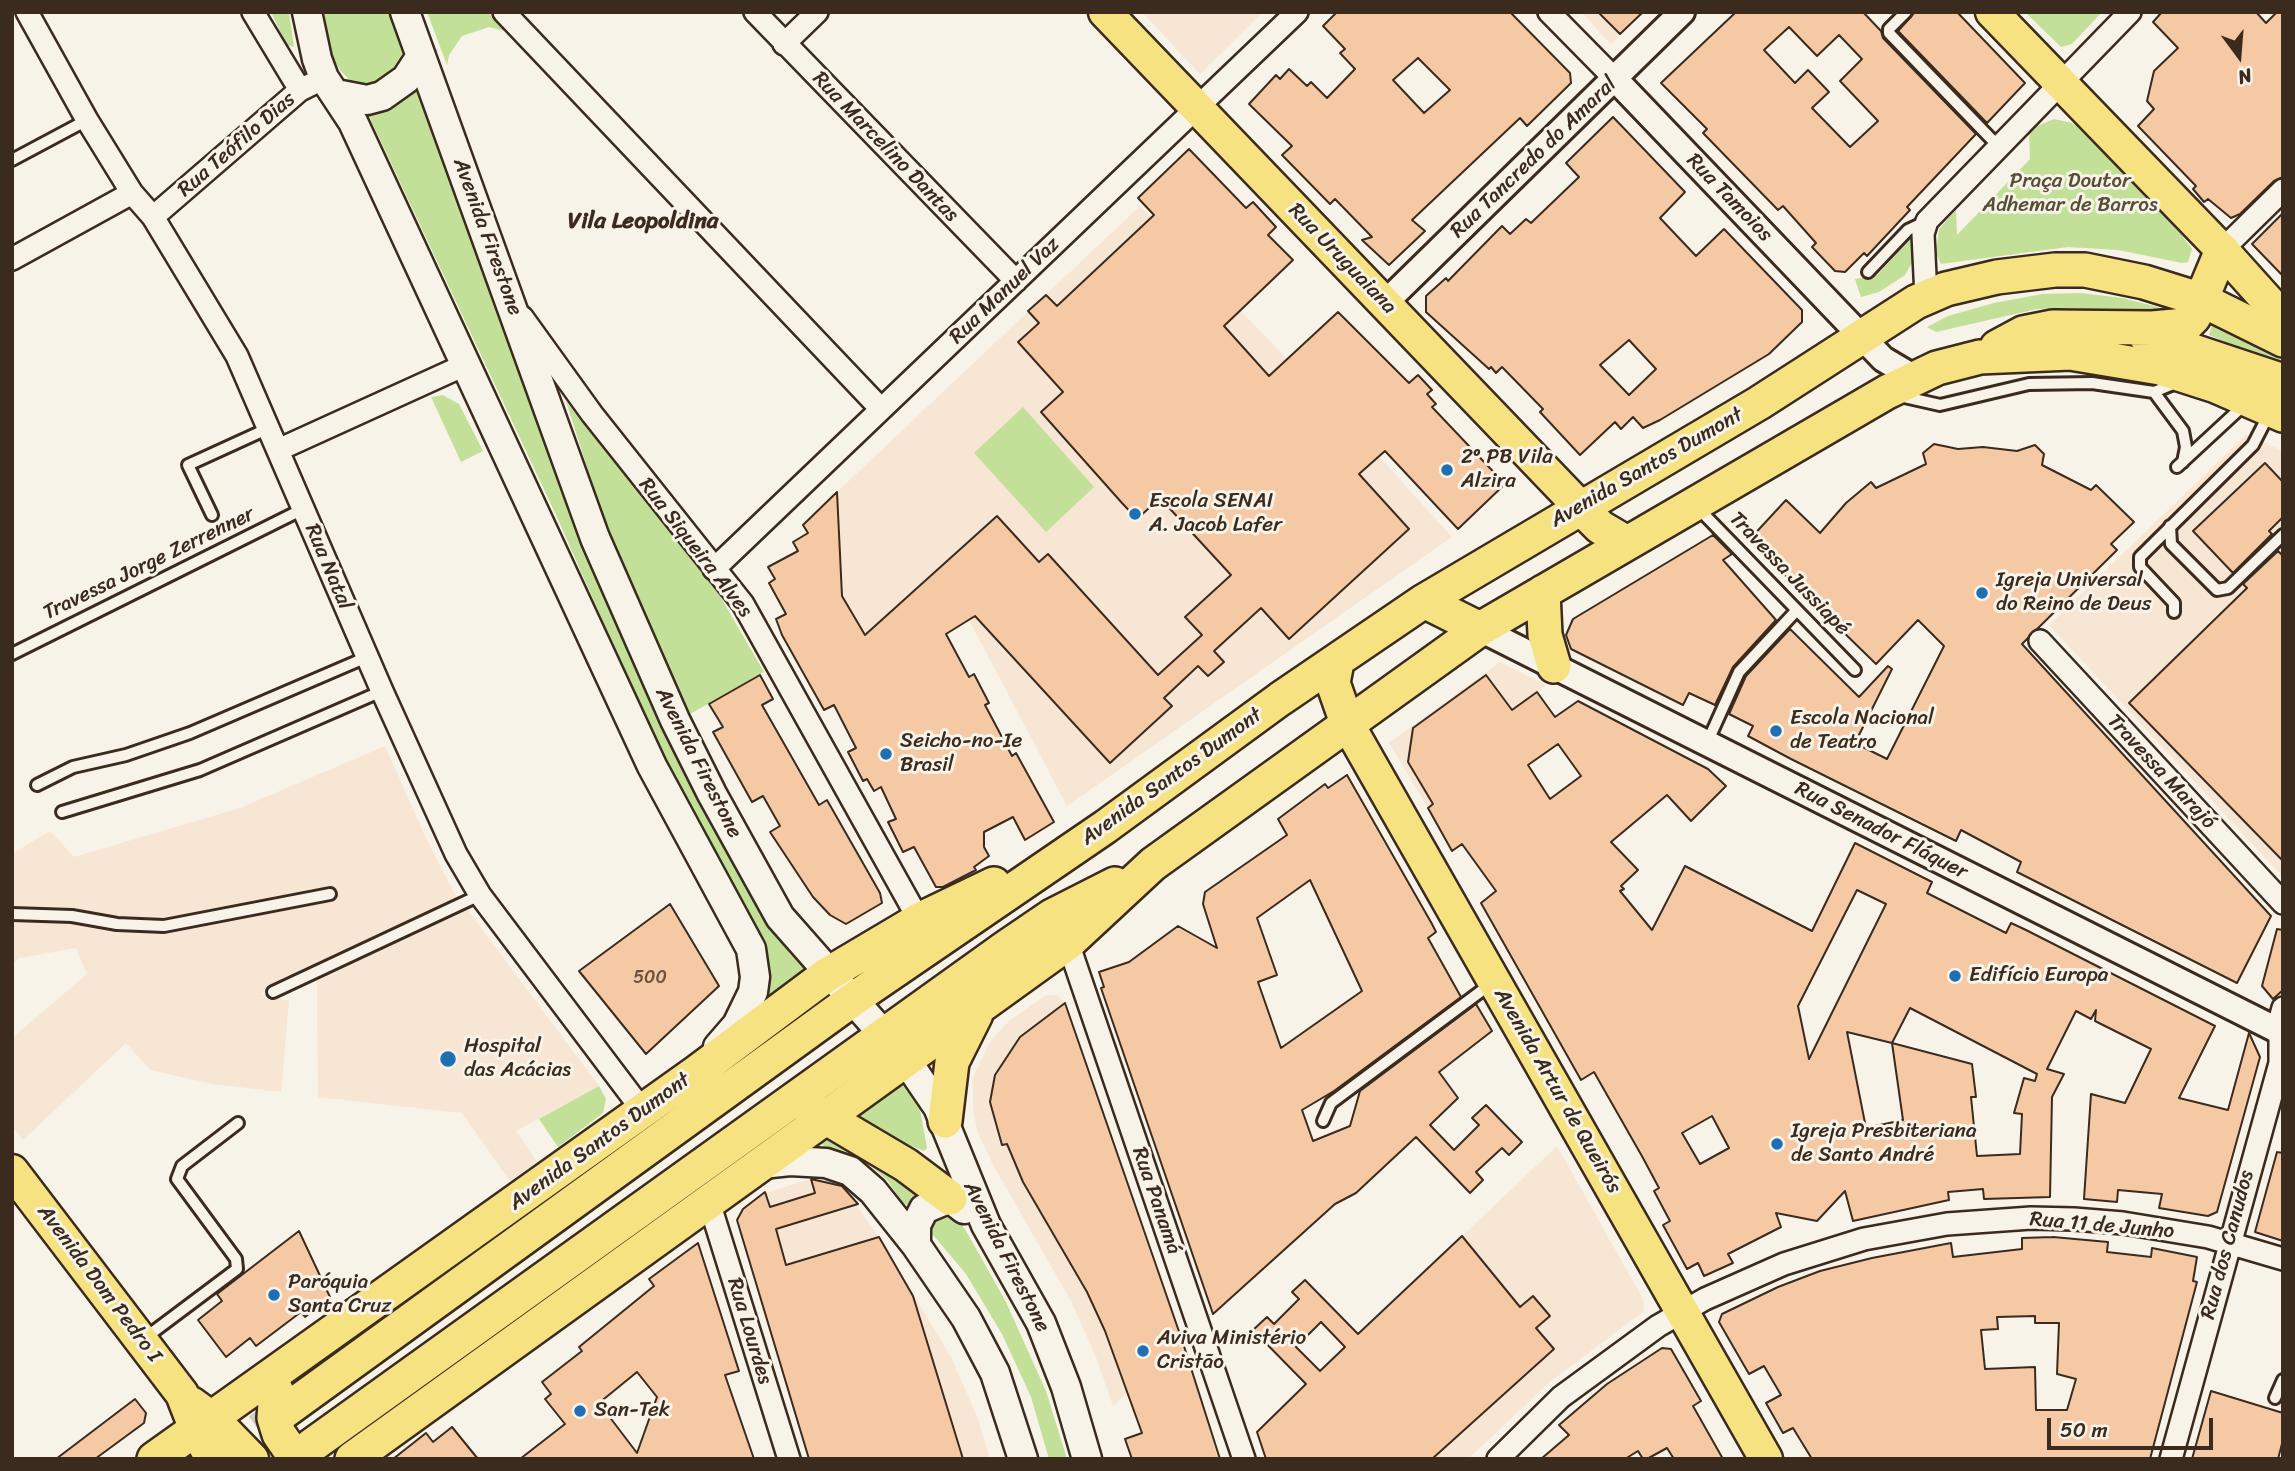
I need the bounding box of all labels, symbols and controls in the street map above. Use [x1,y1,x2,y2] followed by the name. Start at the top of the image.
[2204,21,2274,91] north arrow
[2234,59,2256,94] text: N
[807,66,963,228] street label: Rua Marcelino Dantas
[1446,72,1622,244] street label: Rua Tancredo do Amaral
[173,87,301,203] street label: Rua Teófilo Dias
[1681,149,1777,247] street label: Rua Tamoios
[447,155,527,319] street label: Avenida Firestone
[1983,169,2157,219] park label: Praça Doutor Adhemar de Barros
[1283,198,1401,320] street label: Rua Uruguaiana
[568,208,718,236] district label: Vila Leopoldina
[945,232,1065,350] street label: Rua Manuel Vaz
[1546,403,1748,533] street label: Avenida Santos Dumont
[1461,445,1553,495] place label: 2º PB Vila Alzira
[1439,462,1455,478] marker: 2º PB Vila Alzira
[633,473,757,623] street label: Rua Siqueira Alves
[1149,489,1282,539] place label: Escola SENAI A. Jacob Lafer
[39,502,259,626] street label: Travessa Jorge Zerrenner
[1127,506,1143,522] marker: Escola SENAI A. Jacob Lafer
[1724,507,1854,641] street label: Travessa Jussiapé
[299,520,357,614] street label: Rua Natal
[1996,568,2151,618] place label: Igreja Universal do Reino de Deus
[1974,585,1990,601] marker: Igreja Universal do Reino de Deus
[649,683,747,843] street label: Avenida Firestone
[1076,703,1268,851] street label: Avenida Santos Dumont
[1790,706,1934,756] place label: Escola Nacional de Teatro
[2101,709,2221,835] street label: Travessa Marajó
[1768,723,1784,739] marker: Escola Nacional de Teatro
[900,729,1022,779] place label: Seicho-no-Ie Brasil
[878,746,894,762] marker: Seicho-no-Ie Brasil
[1791,777,1971,885] street label: Rua Senador Fláquer
[1969,963,2108,989] place label: Edifício Europa
[633,967,667,989] house number: 500
[1947,968,1963,984] marker: Edifício Europa
[1488,984,1626,1198] street label: Avenida Artur de Queirós
[464,1034,571,1084] place label: Hospital das Acácias
[438,1049,458,1069] marker: Hospital das Acácias
[504,1068,696,1216] street label: Avenida Santos Dumont
[1791,1119,1976,1169] place label: Igreja Presbiteriana de Santo André
[1769,1136,1785,1152] marker: Igreja Presbiteriana de Santo André
[1126,1144,1186,1258] street label: Rua Panamá
[2196,1168,2260,1322] street label: Rua dos Canudos
[957,1177,1055,1337] street label: Avenida Firestone
[31,1200,167,1368] street label: Avenida Dom Pedro I
[2029,1207,2175,1245] street label: Rua 11 de Junho
[288,1270,391,1320] place label: Paróquia Santa Cruz
[721,1275,777,1387] street label: Rua Lourdes
[266,1287,282,1303] marker: Paróquia Santa Cruz
[1157,1326,1306,1376] place label: Aviva Ministério Cristão
[1135,1343,1151,1359] marker: Aviva Ministério Cristão
[594,1398,670,1424] place label: San-Tek
[572,1403,588,1419] marker: San-Tek
[2050,1404,2216,1448] scale bar
[2060,1411,2108,1449] text: 50 m

